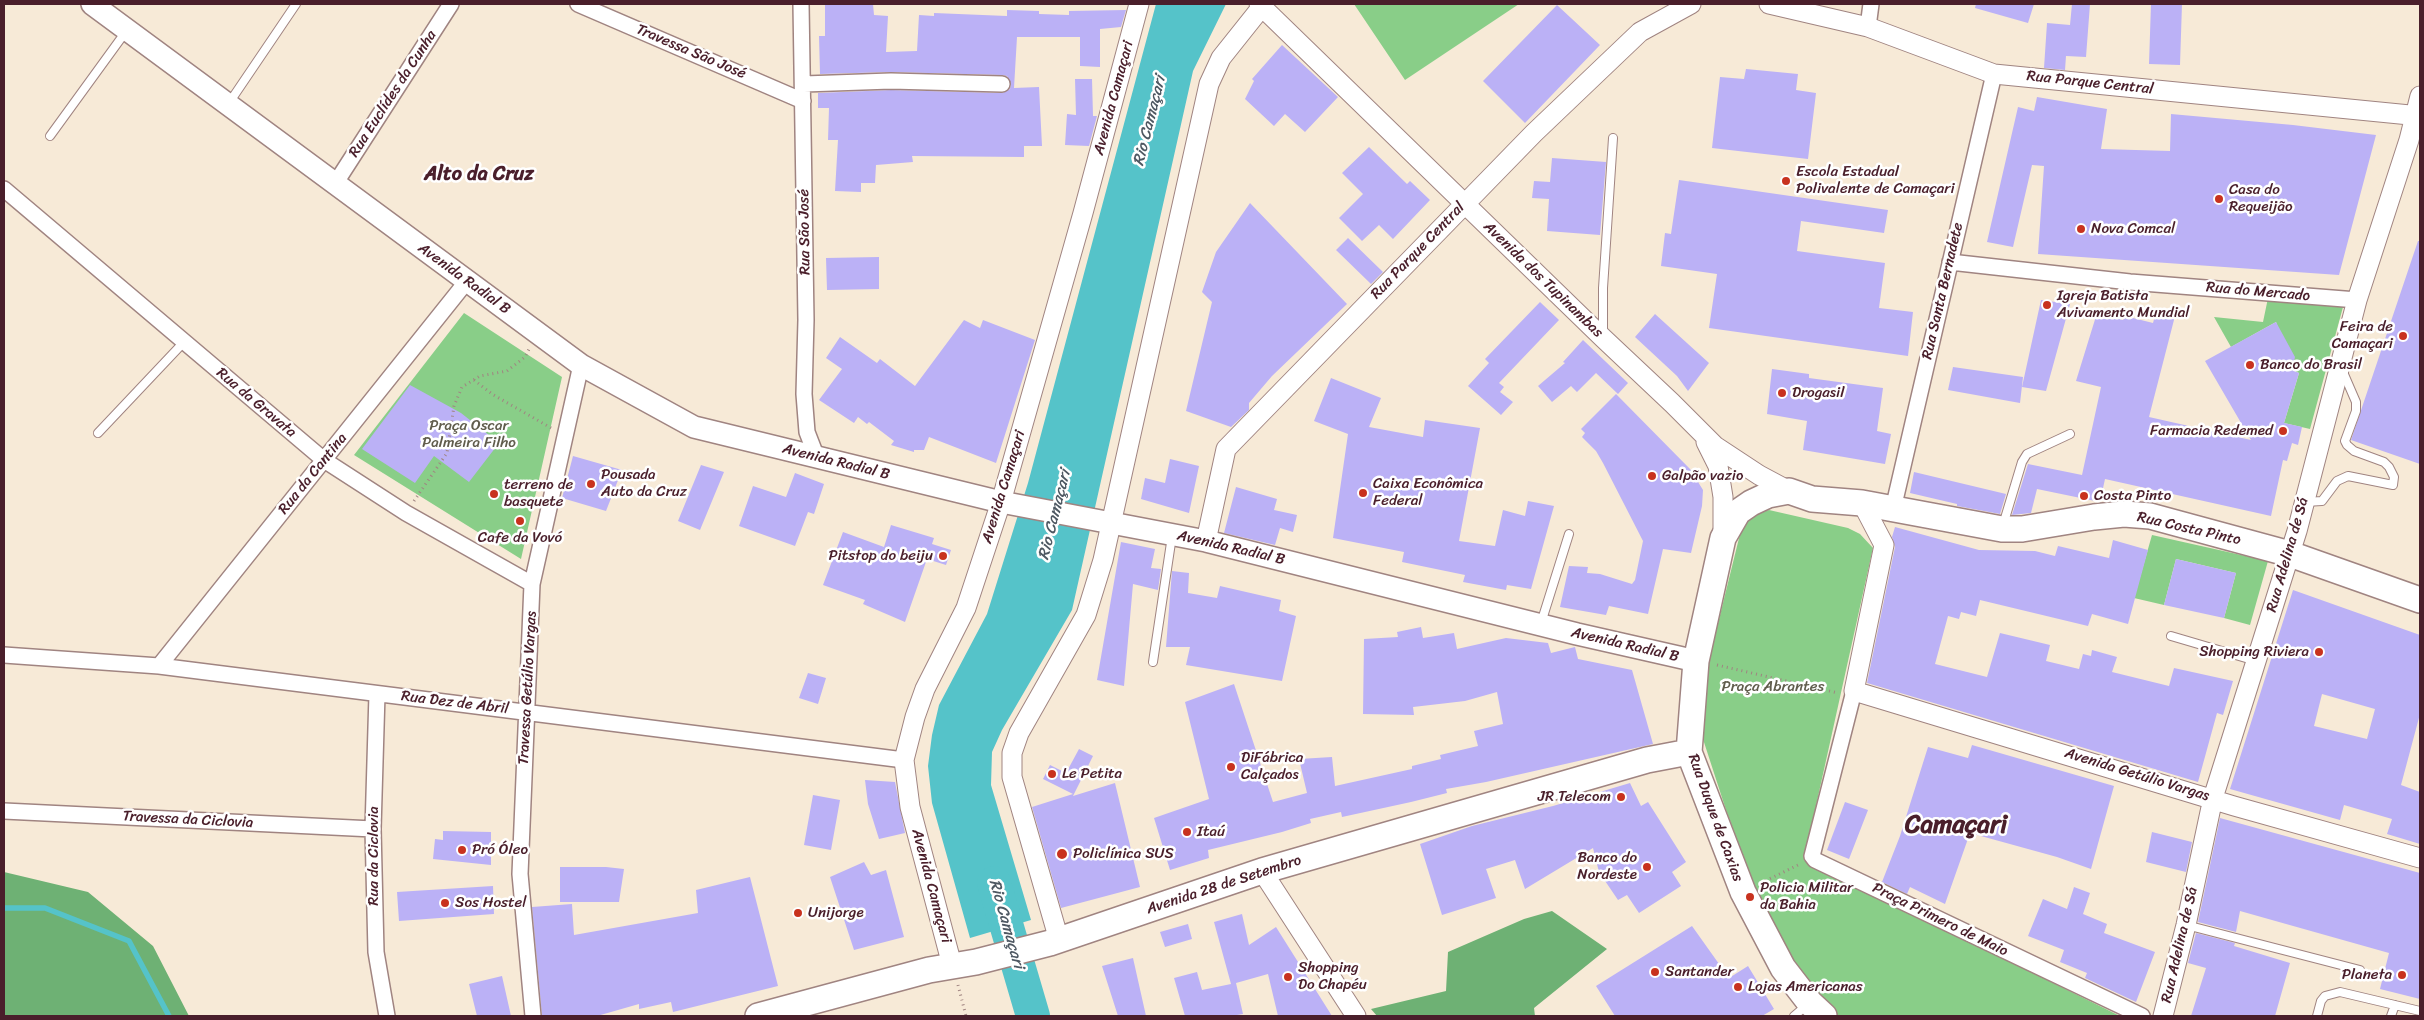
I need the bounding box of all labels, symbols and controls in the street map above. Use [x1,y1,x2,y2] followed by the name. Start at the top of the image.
[633,21,749,83] street label: Travessa São José
[345,27,441,161] street label: Rua Euclídes da Cunha
[1090,39,1138,157] street label: Avenida Camaçari
[2026,67,2154,99] street label: Rua Parque Central
[1130,74,1170,168] water label: Rio Camaçari
[424,163,534,187] district label: Alto da Cruz
[1796,163,1955,198] place label: Escola Estadual Polivalente de Camaçari
[1780,175,1792,187] marker: Escola Estadual Polivalente de Camaçari
[2229,181,2293,216] place label: Casa do Requeijão
[795,189,815,275] street label: Rua São José
[2213,193,2225,205] marker: Casa do Requeijão
[1367,199,1469,303] street label: Rua Parque Central
[1479,218,1607,342] street label: Avenida dos Tupinambas
[2091,220,2175,238] place label: Nova Comcal
[1918,221,1968,361] street label: Rua Santa Bernadete
[2075,223,2087,235] marker: Nova Comcal
[414,239,514,319] street label: Avenida Radial B
[2205,278,2311,306] street label: Rua do Mercado
[2057,287,2190,322] place label: Igreja Batista Avivamento Mundial
[2041,299,2053,311] marker: Igreja Batista Avivamento Mundial
[2332,318,2393,353] place label: Feira de Camaçari
[2397,330,2409,342] marker: Feira de Camaçari
[2260,356,2362,374] place label: Banco do Brasil
[2244,359,2256,371] marker: Banco do Brasil
[212,364,300,442] street label: Rua da Gravata
[1792,384,1844,402] place label: Drogasil
[1776,387,1788,399] marker: Drogasil
[422,417,516,452] park label: Praça Oscar Palmeira Filho
[2150,422,2273,440] place label: Farmacia Redemed
[2277,425,2289,437] marker: Farmacia Redemed
[978,428,1030,546] street label: Avenida Camaçari
[275,430,351,518] street label: Rua da Cantina
[780,440,892,484] street label: Avenida Radial B
[601,466,687,501] place label: Pousada Auto da Cruz
[1662,467,1743,485] place label: Galpão vazio
[1035,468,1075,562] water label: Rio Camaçari
[1646,470,1658,482] marker: Galpão vazio
[1373,475,1483,510] place label: Caixa Econômica Federal
[504,476,573,511] place label: terreno de basquete
[585,478,597,490] marker: Pousada Auto da Cruz
[1357,487,1369,499] marker: Caixa Econômica Federal
[2094,487,2171,505] place label: Costa Pinto
[488,488,500,500] marker: terreno de basquete
[2078,490,2090,502] marker: Costa Pinto
[2263,496,2313,614] street label: Rua Adelina de Sá
[2135,508,2243,550] street label: Rua Costa Pinto
[514,515,526,527] marker: Cafe da Vovó
[1175,527,1287,569] street label: Avenida Radial B
[478,529,562,547] place label: Cafe da Vovó
[828,547,933,565] place label: Pitstop do beiju
[937,550,949,562] marker: Pitstop do beiju
[515,611,541,765] street label: Travessa Getúlio Vargas
[1569,624,1681,666] street label: Avenida Radial B
[2199,643,2309,661] place label: Shopping Riviera
[2313,646,2325,658] marker: Shopping Riviera
[1722,678,1824,696] park label: Praça Abrantes
[400,687,510,719] street label: Rua Dez de Abril
[2063,744,2211,806] street label: Avenida Getúlio Vargas
[1241,749,1303,784] place label: DiFábrica Calçados
[1684,752,1746,884] street label: Rua Duque de Caxias
[1225,761,1237,773] marker: DiFábrica Calçados
[1062,765,1122,783] place label: Le Petita
[1046,768,1058,780] marker: Le Petita
[1538,788,1611,806] place label: JR Telecom
[1615,791,1627,803] marker: JR Telecom
[365,806,383,906] street label: Rua da Ciclovia
[122,808,254,832] street label: Travessa da Ciclovia
[1905,811,2007,841] district label: Camaçari
[1197,823,1225,841] place label: Itaú
[1181,826,1193,838] marker: Itaú
[907,827,955,945] street label: Avenida Camaçari
[472,841,528,859] place label: Pró Óleo
[456,844,468,856] marker: Pró Óleo
[1073,845,1174,863] place label: Policlínica SUS
[1055,847,1069,861] marker: Policlínica SUS
[1577,849,1637,884] place label: Banco do Nordeste
[1144,851,1304,919] street label: Avenida 28 de Setembro
[1641,861,1653,873] marker: Banco do Nordeste
[984,877,1028,971] water label: Rio Camaçari
[1760,879,1853,914] place label: Policia Militar da Bahia
[1869,879,2011,961] street label: Praça Primero de Maio
[2158,885,2202,1005] street label: Rua Adelina de Sá
[1744,891,1756,903] marker: Policia Militar da Bahia
[455,894,527,912] place label: Sos Hostel
[439,897,451,909] marker: Sos Hostel
[808,904,864,922] place label: Unijorge
[792,907,804,919] marker: Unijorge
[1298,959,1367,994] place label: Shopping Do Chapéu
[1665,963,1734,981] place label: Santander
[1649,966,1661,978] marker: Santander
[2342,966,2392,984] place label: Planeta
[2396,969,2408,981] marker: Planeta
[1282,971,1294,983] marker: Shopping Do Chapéu
[1748,978,1863,996] place label: Lojas Americanas
[1732,981,1744,993] marker: Lojas Americanas

